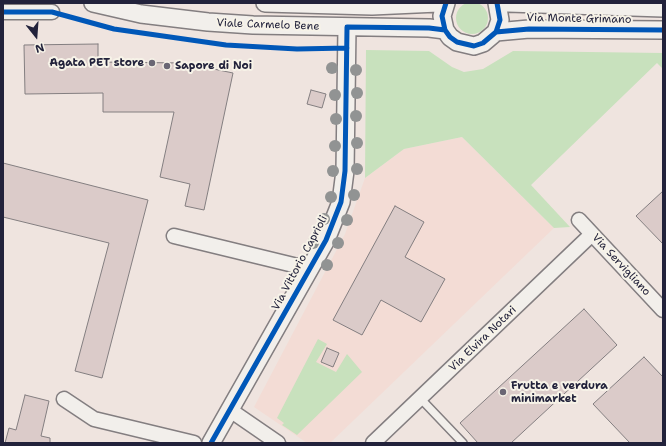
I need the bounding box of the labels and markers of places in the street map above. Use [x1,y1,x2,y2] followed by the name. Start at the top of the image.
[49,56,144,70] place label: Agata PET store
[147,58,157,68] marker: Agata PET store
[175,59,252,73] place label: Sapore di Noi
[162,61,172,71] marker: Sapore di Noi
[511,379,608,405] place label: Frutta e verdura minimarket
[498,387,508,397] marker: Frutta e verdura minimarket

